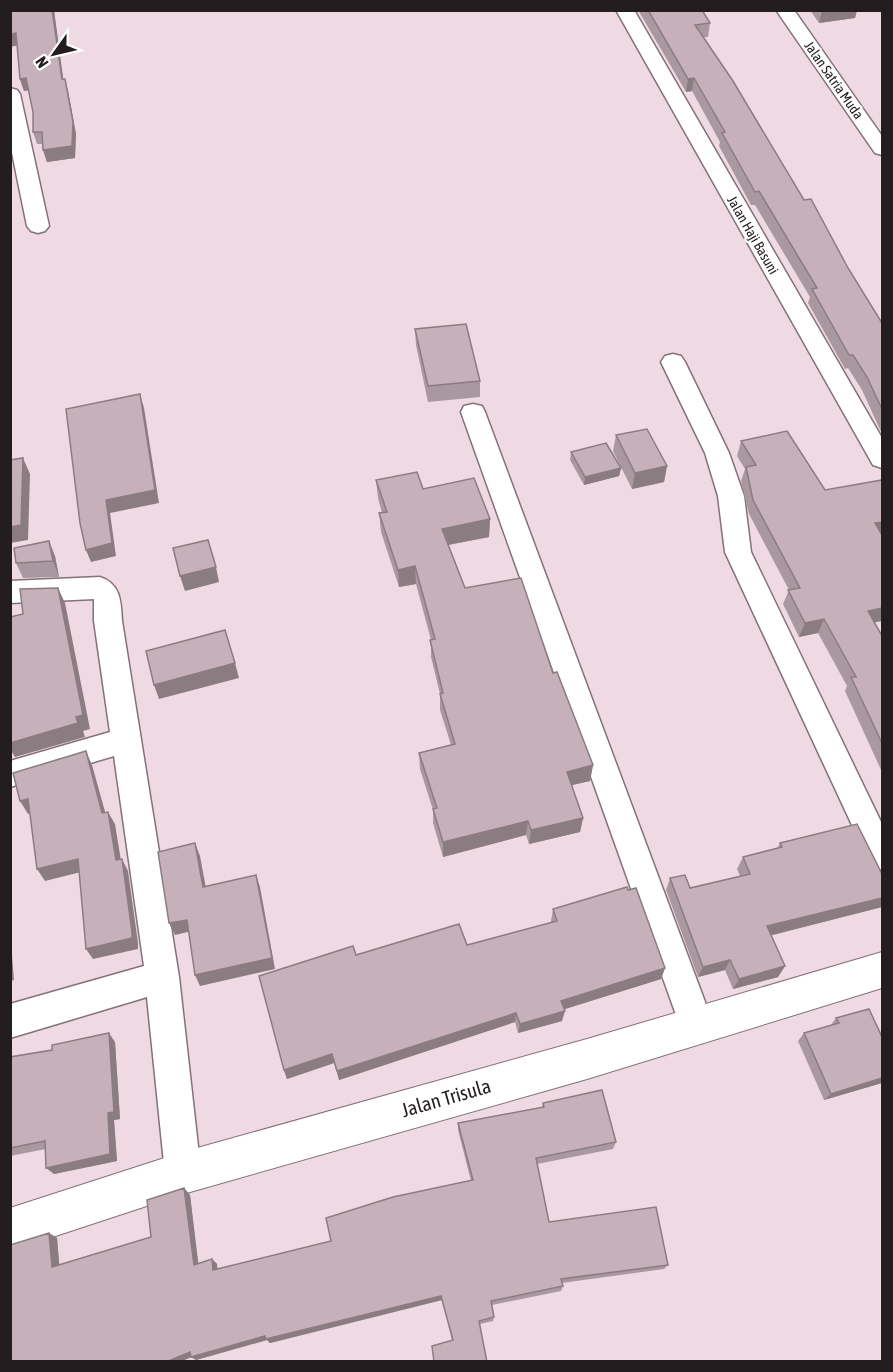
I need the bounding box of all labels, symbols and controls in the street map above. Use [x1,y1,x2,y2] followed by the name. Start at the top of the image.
[24,24,84,84] north arrow
[801,38,867,122] street label: Jalan Satria Muda
[31,53,52,71] text: N
[724,193,782,277] street label: Jalan Haji Basuni
[398,1074,493,1121] street label: Jalan Trisula

